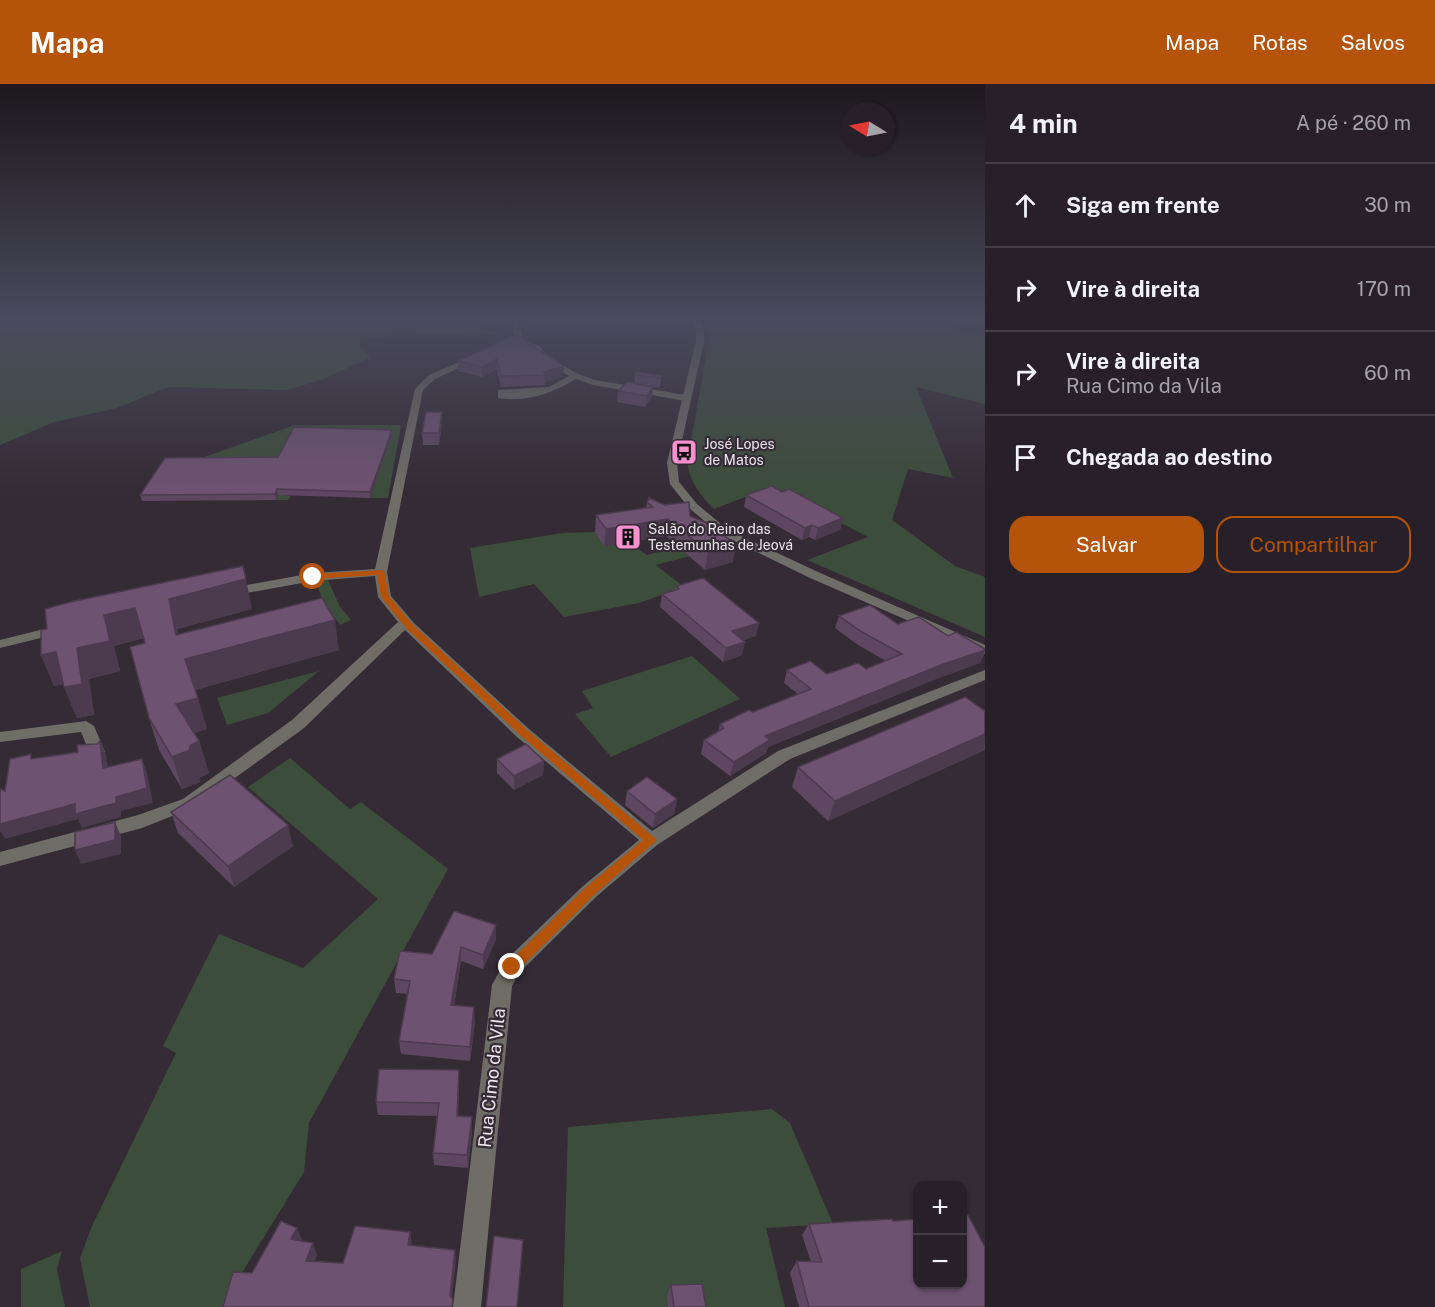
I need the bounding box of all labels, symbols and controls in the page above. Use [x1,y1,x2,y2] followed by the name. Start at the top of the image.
[30,26,104,59] text: Mapa
[1165,30,1219,55] text: Mapa
[1252,30,1308,55] text: Rotas
[1341,30,1405,55] text: Salvos
[841,102,895,156] north arrow
[1009,108,1078,139] text: 4 min
[1296,111,1411,135] text: A pé · 260 m
[1009,189,1042,222] icon: ahead
[1066,192,1220,218] text: Siga em frente
[1364,193,1411,217] text: 30 m
[1009,273,1042,306] icon: right
[1066,276,1200,302] text: Vire à direita
[1357,277,1411,301] text: 170 m
[1066,348,1200,374] text: Vire à direita
[1009,357,1042,390] icon: right
[1364,361,1411,385] text: 60 m
[1066,374,1222,398] text: Rua Cimo da Vila
[704,436,775,468] place label: José Lopes de Matos
[669,437,699,467] bus stop icon: José Lopes de Matos
[1009,441,1042,474] icon: arrive
[1066,444,1272,470] text: Chegada ao destino
[1009,516,1204,573] button: Salvar
[1216,516,1411,573] button: Compartilhar
[648,521,793,553] place label: Salão do Reino das Testemunhas de Jeová
[613,522,643,552] building icon: Salão do Reino das Testemunhas de Jeová
[299,563,325,589] route start
[498,953,524,979] route end
[474,1007,509,1149] street label: Rua Cimo da Vila
[913,1181,967,1289] map controls
[913,1181,967,1235] button: +
[913,1235,967,1289] button: −

